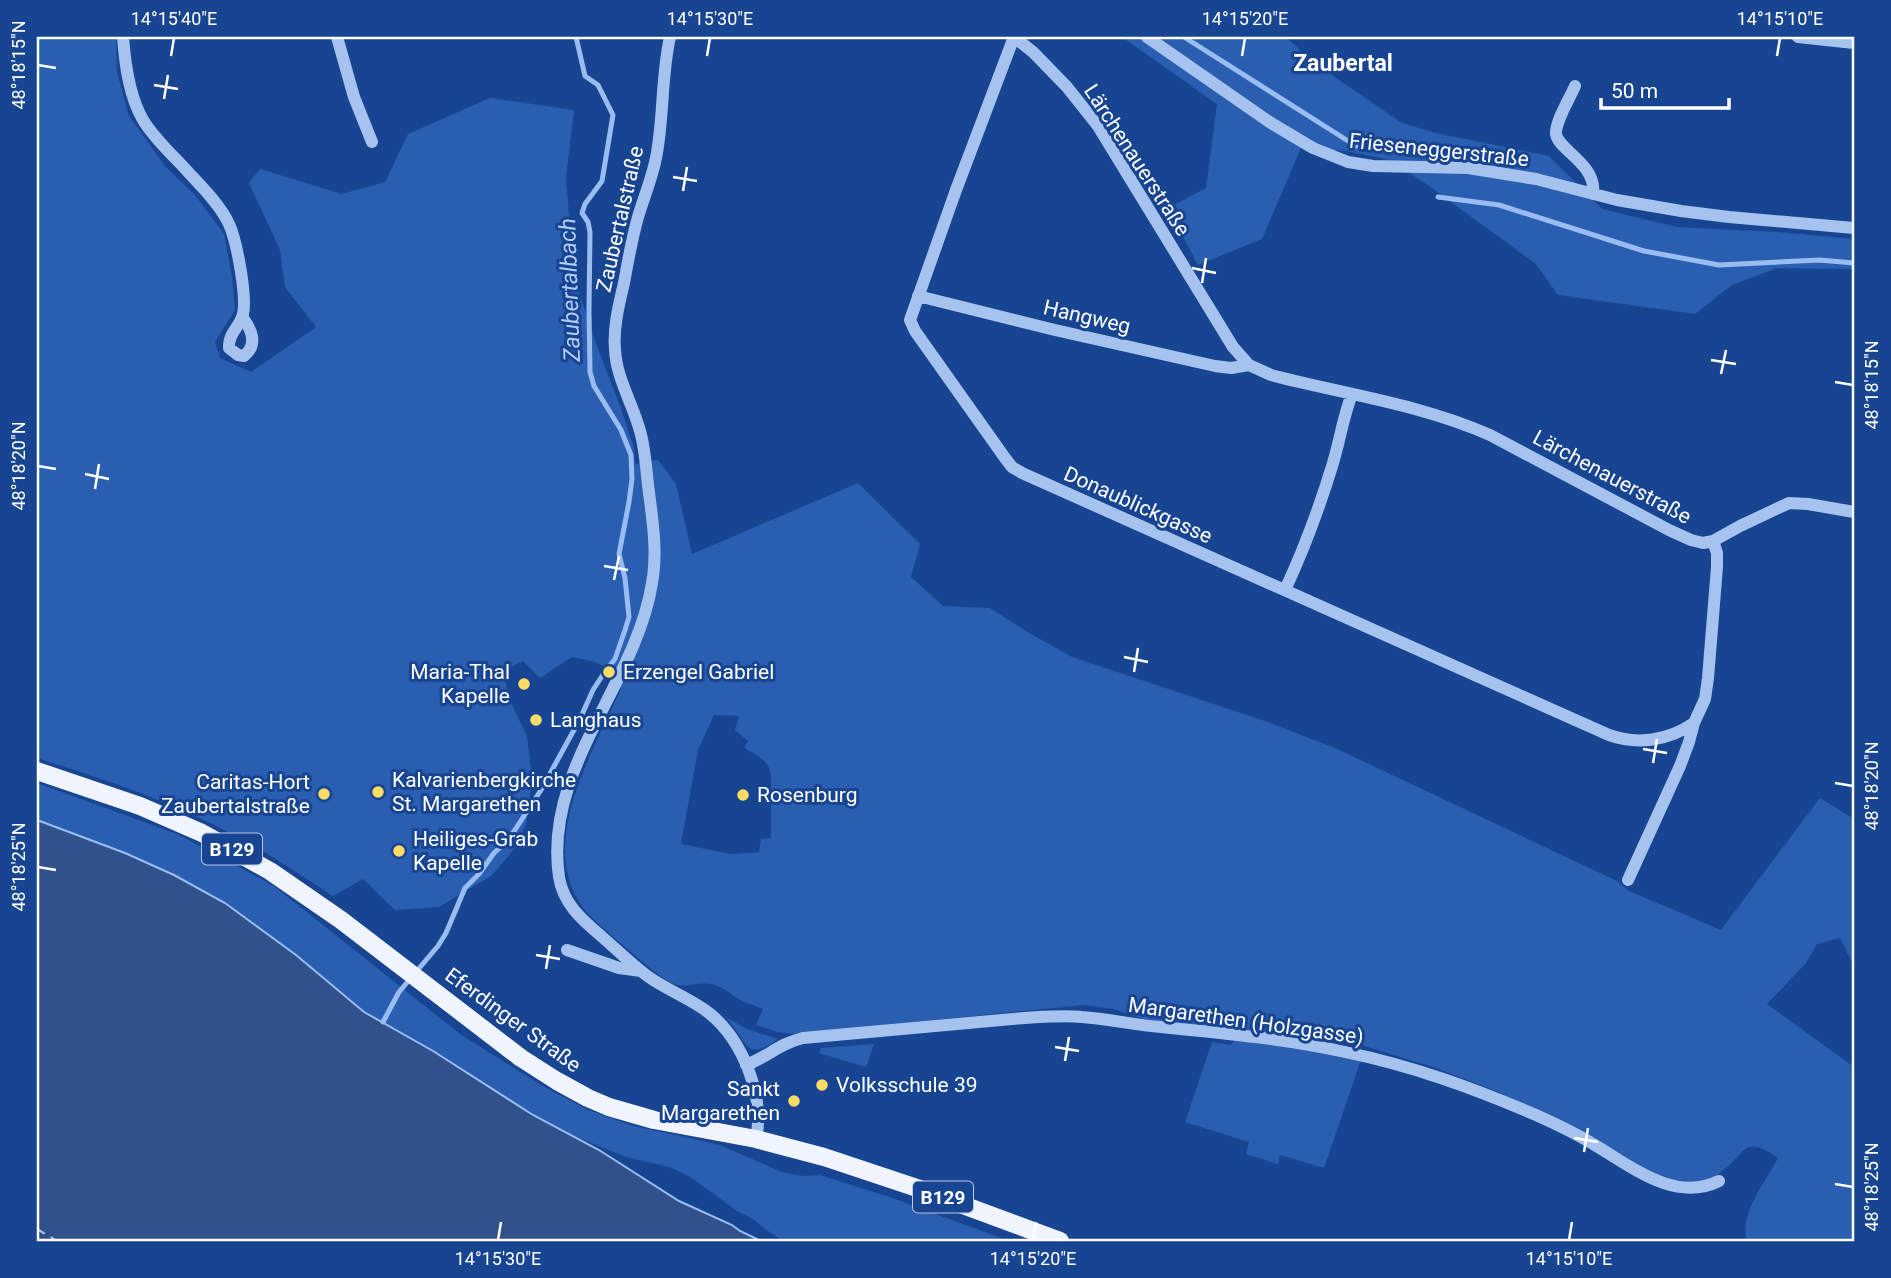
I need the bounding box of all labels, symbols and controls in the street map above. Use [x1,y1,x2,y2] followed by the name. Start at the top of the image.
[131,8,217,29] text: 14°15'40"E
[667,8,753,29] text: 14°15'30"E
[1202,8,1288,29] text: 14°15'20"E
[1737,8,1823,29] text: 14°15'10"E
[8,20,29,110] text: 48°18'15"N
[1293,50,1393,77] district label: Zaubertal
[1601,66,1728,110] scale bar
[1611,79,1658,103] text: 50 m
[1079,80,1195,240] street label: Lärchenauerstraße
[1348,129,1530,171] street label: Frieseneggerstraße
[592,144,648,294] street label: Zaubertalstraße
[554,218,586,363] water label: Zaubertalbach
[1041,295,1133,339] street label: Hangweg
[1861,340,1882,430] text: 48°18'15"N
[8,421,29,511] text: 48°18'20"N
[1529,425,1695,529] street label: Lärchenauerstraße
[1060,462,1216,548] street label: Donaublickgasse
[410,660,510,708] place label: Maria-Thal Kapelle
[623,660,774,684] place label: Erzengel Gabriel
[601,664,617,680] marker: Erzengel Gabriel
[516,676,532,692] marker: Maria-Thal Kapelle
[550,708,642,732] place label: Langhaus
[528,712,544,728] marker: Langhaus
[1861,741,1882,831] text: 48°18'20"N
[392,768,576,816] place label: Kalvarienbergkirche St. Margarethen
[161,770,310,818] place label: Caritas-Hort Zaubertalstraße
[757,783,858,807] place label: Rosenburg
[370,784,386,800] marker: Kalvarienbergkirche St. Margarethen
[316,786,332,802] marker: Caritas-Hort Zaubertalstraße
[735,787,751,803] marker: Rosenburg
[8,822,29,912] text: 48°18'25"N
[413,827,538,875] place label: Heiliges-Grab Kapelle
[202,834,262,864] road number: B129
[391,843,407,859] marker: Heiliges-Grab Kapelle
[441,963,585,1077] street label: Eferdinger Straße
[1127,993,1365,1049] street label: Margarethen (Holzgasse)
[836,1073,978,1097] place label: Volksschule 39
[661,1077,780,1125] place label: Sankt Margarethen
[814,1077,830,1093] marker: Volksschule 39
[786,1093,802,1109] marker: Sankt Margarethen
[1861,1142,1882,1232] text: 48°18'25"N
[913,1182,973,1212] road number: B129
[455,1248,541,1269] text: 14°15'30"E
[990,1248,1076,1269] text: 14°15'20"E
[1526,1248,1612,1269] text: 14°15'10"E

